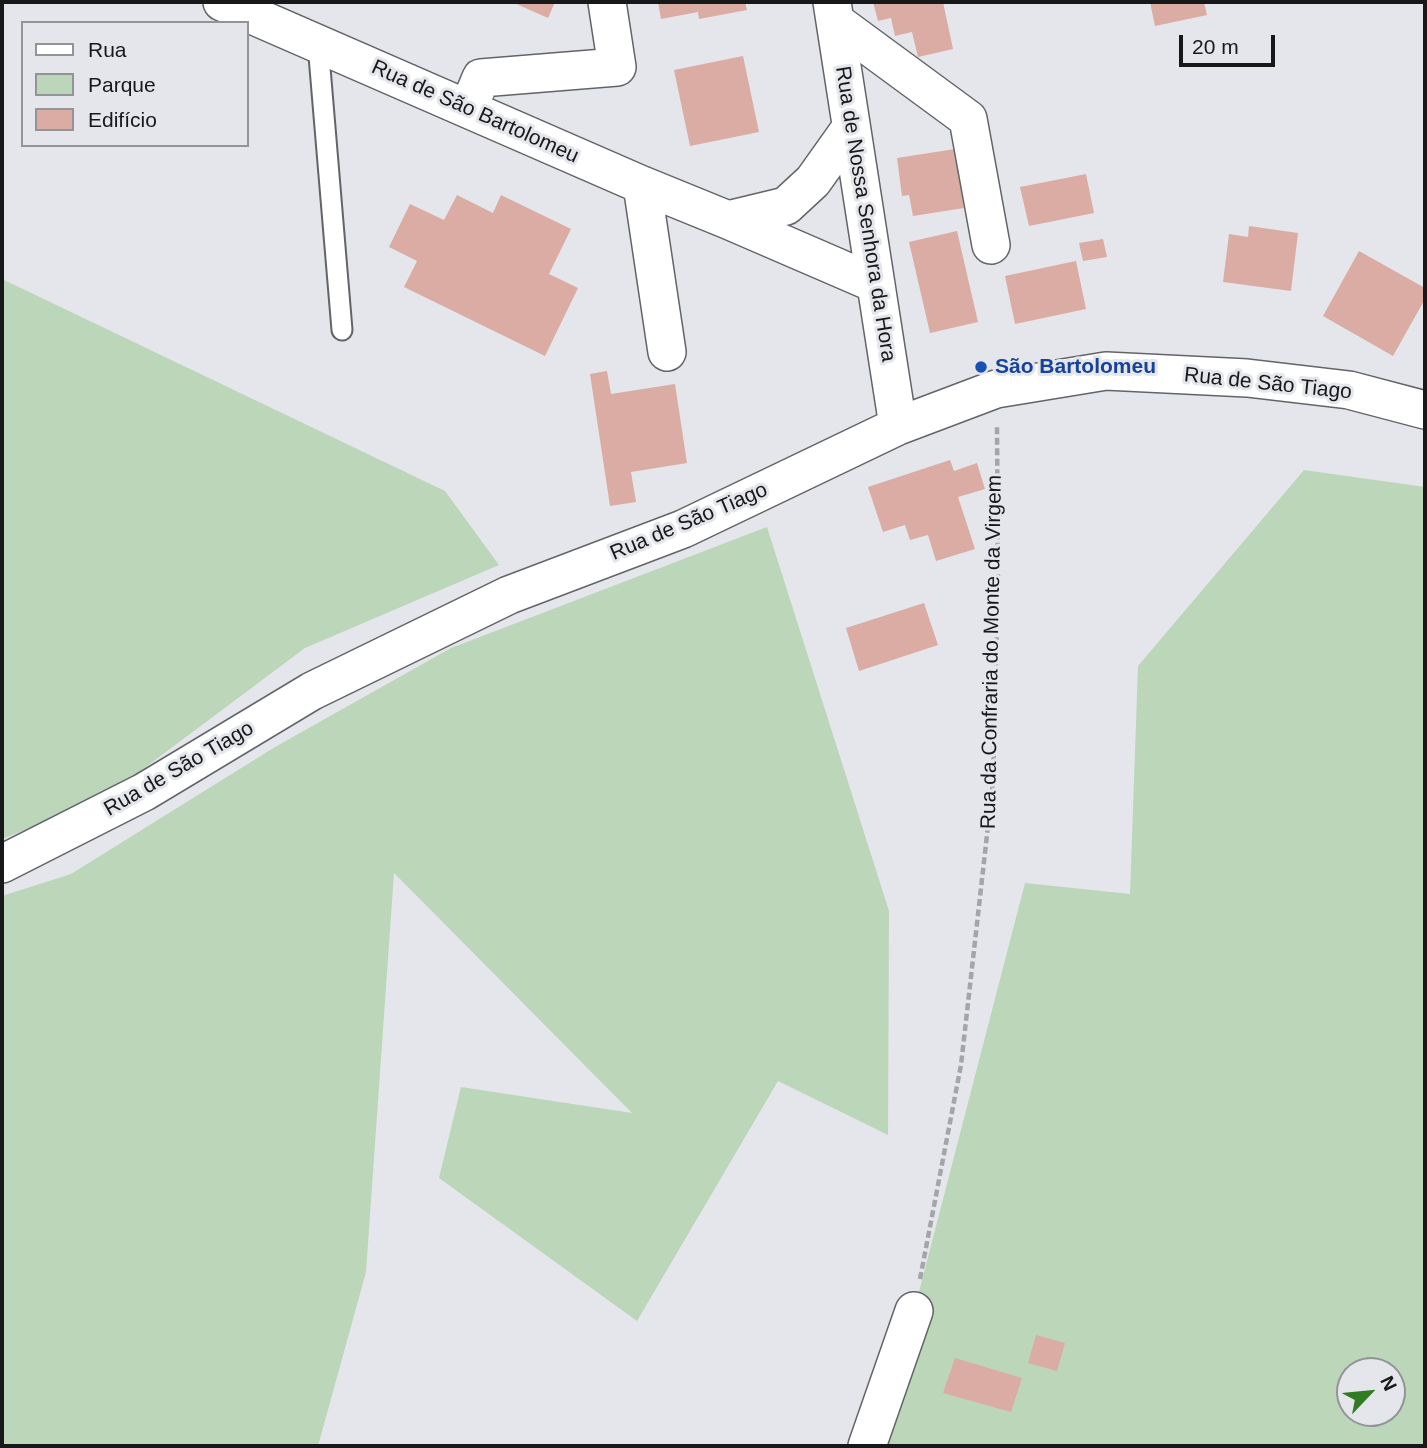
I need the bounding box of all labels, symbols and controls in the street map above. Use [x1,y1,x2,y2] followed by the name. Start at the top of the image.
[21,21,248,147] legend
[1182,21,1278,65] scale bar
[1192,35,1239,58] text: 20 m
[88,38,127,61] text: Rua
[367,55,583,169] street label: Rua de São Bartolomeu
[829,64,901,364] street label: Rua de Nossa Senhora da Hora
[88,73,156,96] text: Parque
[88,108,157,131] text: Edifício
[995,354,1156,380] place label: São Bartolomeu
[973,359,989,375] marker: São Bartolomeu
[1183,363,1353,405] street label: Rua de São Tiago
[976,475,1008,829] street label: Rua da Confraria do Monte da Virgem
[607,477,771,567] street label: Rua de São Tiago
[100,716,258,822] street label: Rua de São Tiago
[1336,1357,1406,1427] north arrow
[1376,1373,1401,1394] text: N

